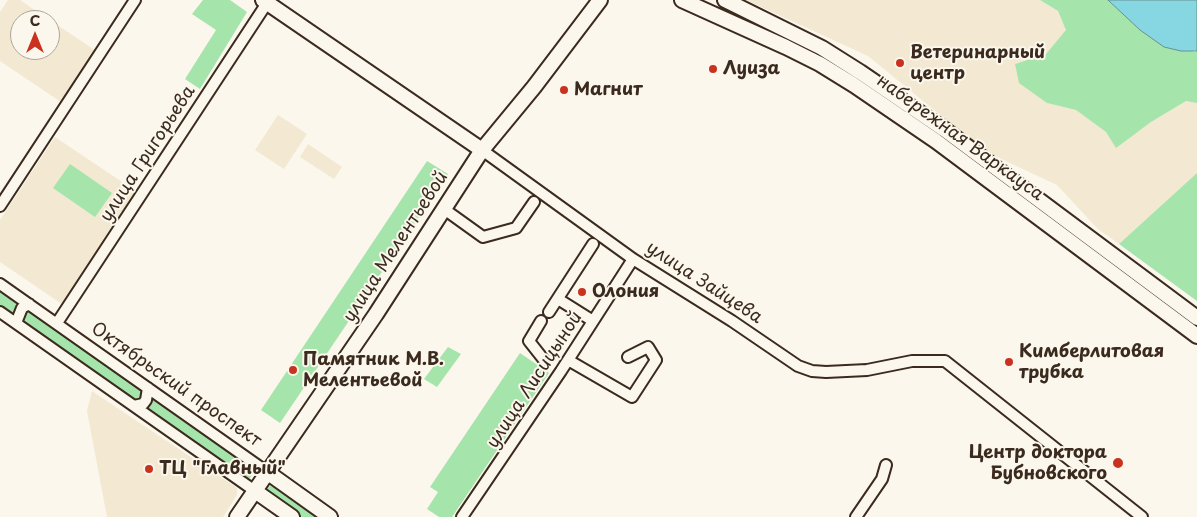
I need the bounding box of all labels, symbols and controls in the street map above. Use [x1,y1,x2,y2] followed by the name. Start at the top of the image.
[10,10,60,60] north arrow
[30,10,40,31] text: С
[910,42,1045,84] place label: Ветеринарный центр
[894,57,906,69] marker: Ветеринарный центр
[723,58,780,80] place label: Луиза
[707,63,719,75] marker: Луиза
[872,70,1048,206] street label: набережная Варкауса
[574,79,642,101] place label: Магнит
[96,82,200,226] street label: улица Григорьева
[558,84,570,96] marker: Магнит
[339,167,453,327] street label: улица Мелентьевой
[642,237,766,329] street label: улица Зайцева
[592,281,659,303] place label: Олония
[576,286,588,298] marker: Олония
[483,307,587,453] street label: улица Лисицыной
[87,318,265,452] street label: Октябрьский проспект
[1019,341,1164,384] place label: Кимберлитовая трубка
[303,349,444,392] place label: Памятник М.В. Мелентьевой
[1003,356,1015,368] marker: Кимберлитовая трубка
[287,364,299,376] marker: Памятник М.В. Мелентьевой
[969,442,1107,484] place label: Центр доктора Бубновского
[1111,456,1125,470] marker: Центр доктора Бубновского
[159,458,286,480] place label: ТЦ "Главный"
[143,463,155,475] marker: ТЦ "Главный"

